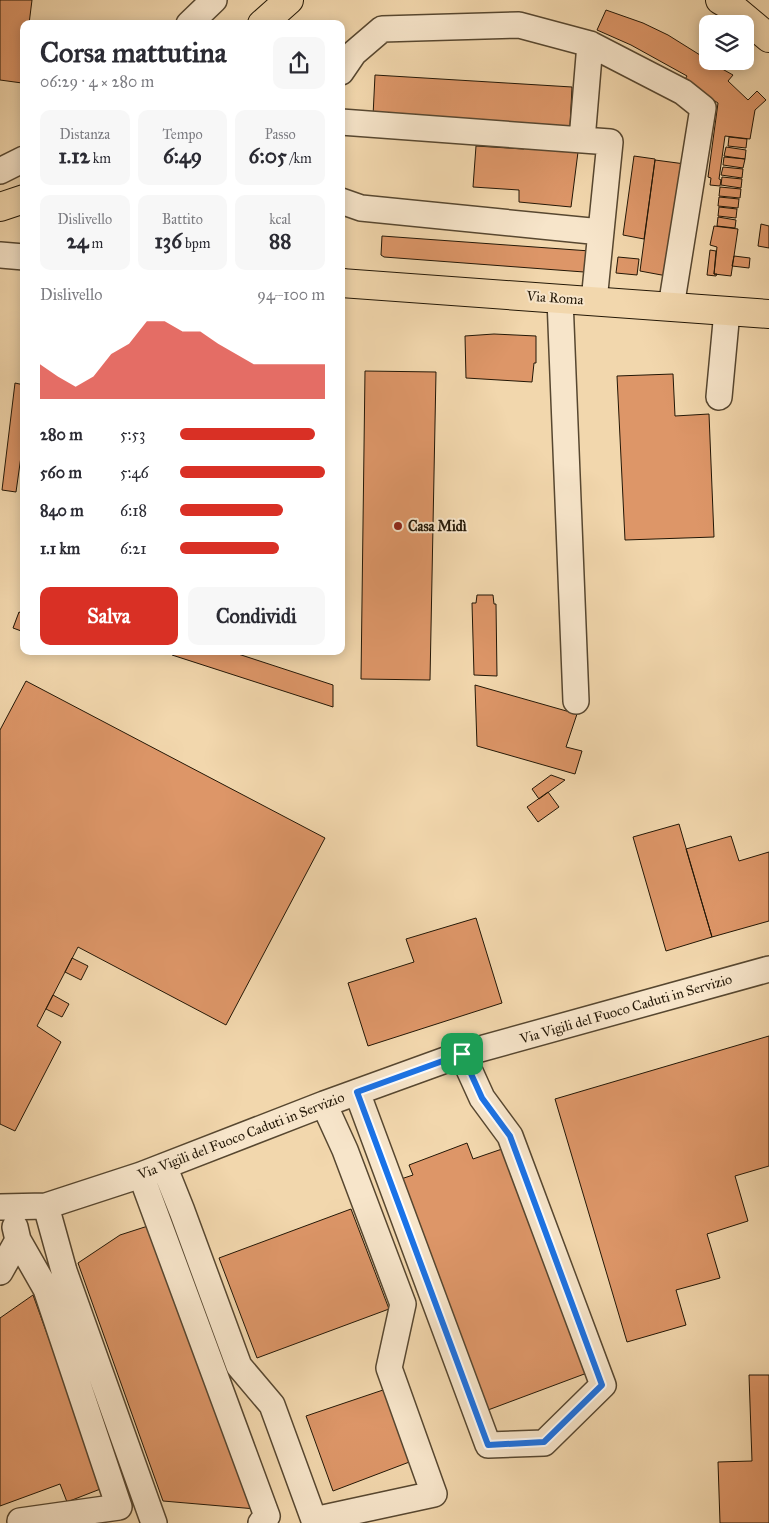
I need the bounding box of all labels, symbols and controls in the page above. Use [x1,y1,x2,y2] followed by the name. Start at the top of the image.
[699,15,754,70] map controls
[699,15,754,70] button: layers
[40,35,227,70] text: Corsa mattutina
[273,37,325,89] button: share
[40,72,154,91] text: 06:29 · 4 × 280 m
[59,126,110,143] text: Distanza
[162,126,203,143] text: Tempo
[265,126,296,143] text: Passo
[59,143,90,169] text: 1.12
[163,143,202,169] text: 6:49
[249,143,287,169] text: 6:05
[90,150,111,167] text: km
[287,150,312,167] text: /km
[58,211,112,228] text: Dislivello
[162,211,203,228] text: Battito
[269,211,291,228] text: kcal
[66,228,88,254] text: 24
[154,228,182,254] text: 136
[269,228,291,254] text: 88
[88,235,103,252] text: m
[182,235,210,252] text: bpm
[40,285,102,304] text: Dislivello
[257,285,325,304] text: 94–100 m
[525,287,584,308] street label: Via Roma
[40,425,83,444] text: 280 m
[120,425,145,444] text: 5:53
[40,463,82,482] text: 560 m
[120,463,149,482] text: 5:46
[40,501,84,520] text: 840 m
[120,501,147,520] text: 6:18
[408,518,467,535] place label: Casa Midì
[392,520,404,532] marker: Casa Midì
[40,539,80,558] text: 1.1 km
[120,539,146,558] text: 6:21
[40,587,178,645] button: Salva
[188,587,325,645] button: Condividi
[517,971,734,1048] street label: Via Vigili del Fuoco Caduti in Servizio
[441,1033,483,1075] pin
[448,1040,476,1068] icon: arrive
[134,1089,347,1184] street label: Via Vigili del Fuoco Caduti in Servizio

